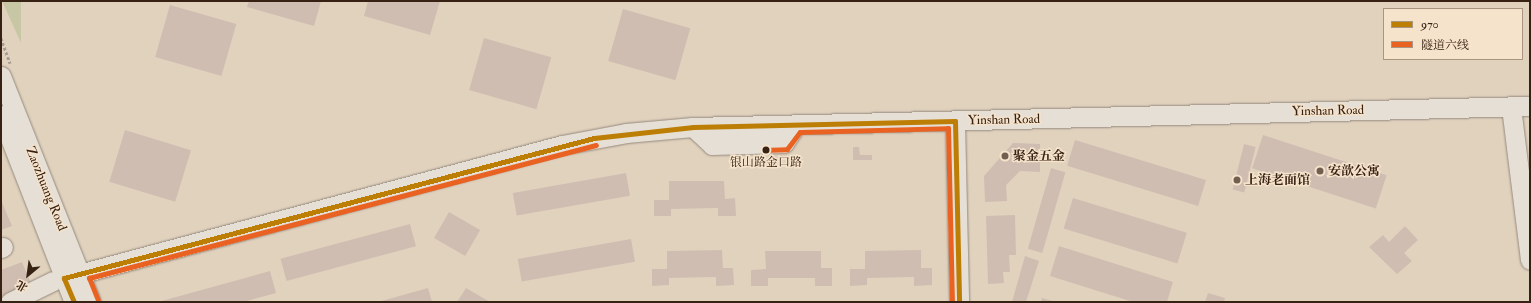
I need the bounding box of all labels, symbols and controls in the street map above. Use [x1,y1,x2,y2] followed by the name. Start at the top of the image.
[1383,8,1523,60] legend
[1421,17,1439,32] text: 970
[1421,38,1469,53] text: 隧道六线
[1292,103,1364,119] street label: Yinshan Road
[968,112,1040,128] street label: Yinshan Road
[22,145,70,233] street label: Zaozhuang Road
[761,145,771,155] marker: 银山路金口路
[1013,148,1065,164] place label: 聚金五金
[1000,151,1010,161] marker: 聚金五金
[730,156,802,170] place label: 银山路金口路
[1328,163,1380,179] place label: 安歆公寓
[1315,166,1325,176] marker: 安歆公寓
[1245,172,1310,188] place label: 上海老面馆
[1232,175,1242,185] marker: 上海老面馆
[8,255,48,295] north arrow
[14,278,30,294] text: 北

